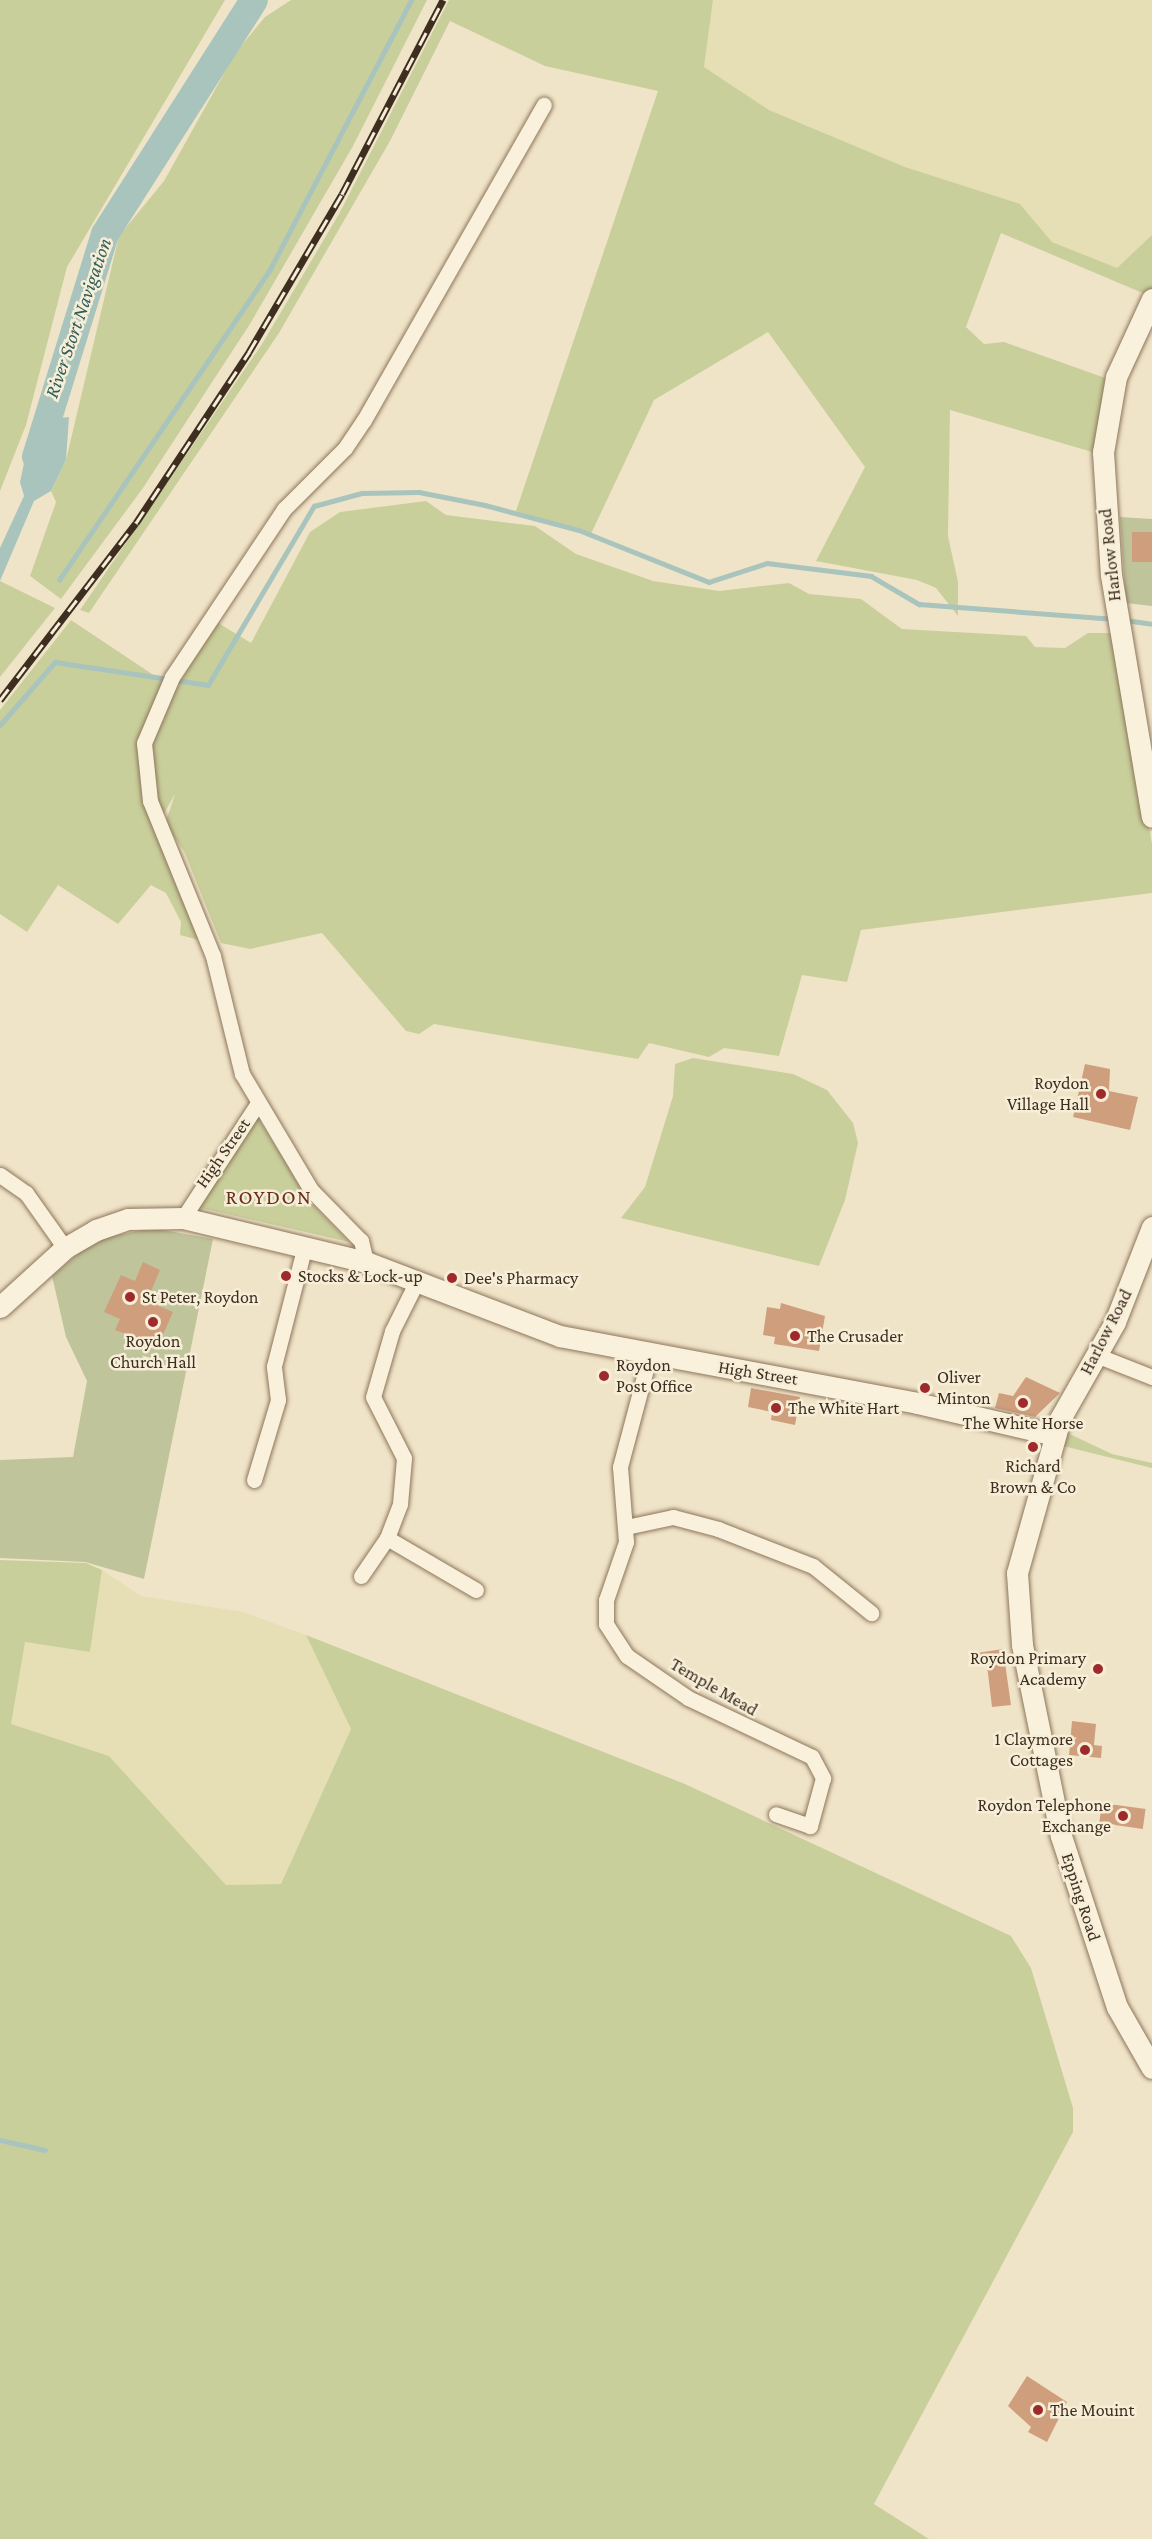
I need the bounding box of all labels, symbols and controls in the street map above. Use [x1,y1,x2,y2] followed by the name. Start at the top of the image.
[39,235,117,401] water label: River Stort Navigation
[1094,508,1126,602] street label: Harlow Road
[1007,1073,1089,1116] place label: Roydon Village Hall
[1094,1087,1108,1101] marker: Roydon Village Hall
[191,1114,255,1192] street label: High Street
[226,1184,312,1210] district label: ROYDON
[298,1265,423,1287] place label: Stocks & Lock-up
[464,1267,578,1289] place label: Dee's Pharmacy
[279,1269,293,1283] marker: Stocks & Lock-up
[445,1271,459,1285] marker: Dee's Pharmacy
[142,1286,258,1308] place label: St Peter, Roydon
[1075,1286,1137,1378] street label: Harlow Road
[123,1290,137,1304] marker: St Peter, Roydon
[146,1315,160,1329] marker: Roydon Church Hall
[807,1325,903,1347] place label: The Crusader
[788,1329,802,1343] marker: The Crusader
[110,1331,196,1374] place label: Roydon Church Hall
[616,1355,692,1398] place label: Roydon Post Office
[717,1356,799,1390] street label: High Street
[937,1367,991,1410] place label: Oliver Minton
[597,1369,611,1383] marker: Roydon Post Office
[918,1381,932,1395] marker: Oliver Minton
[1016,1396,1030,1410] marker: The White Horse
[788,1397,899,1419] place label: The White Hart
[769,1401,783,1415] marker: The White Hart
[963,1412,1083,1434] place label: The White Horse
[1026,1440,1040,1454] marker: Richard Brown & Co
[990,1456,1076,1498] place label: Richard Brown & Co
[970,1648,1086,1690] place label: Roydon Primary Academy
[666,1653,762,1721] street label: Temple Mead
[1091,1662,1105,1676] marker: Roydon Primary Academy
[994,1729,1073,1772] place label: 1 Claymore Cottages
[1078,1743,1092,1757] marker: 1 Claymore Cottages
[978,1795,1111,1838] place label: Roydon Telephone Exchange
[1116,1809,1130,1823] marker: Roydon Telephone Exchange
[1057,1850,1105,1944] street label: Epping Road
[1050,2399,1134,2421] place label: The Mouint
[1031,2403,1045,2417] marker: The Mouint

